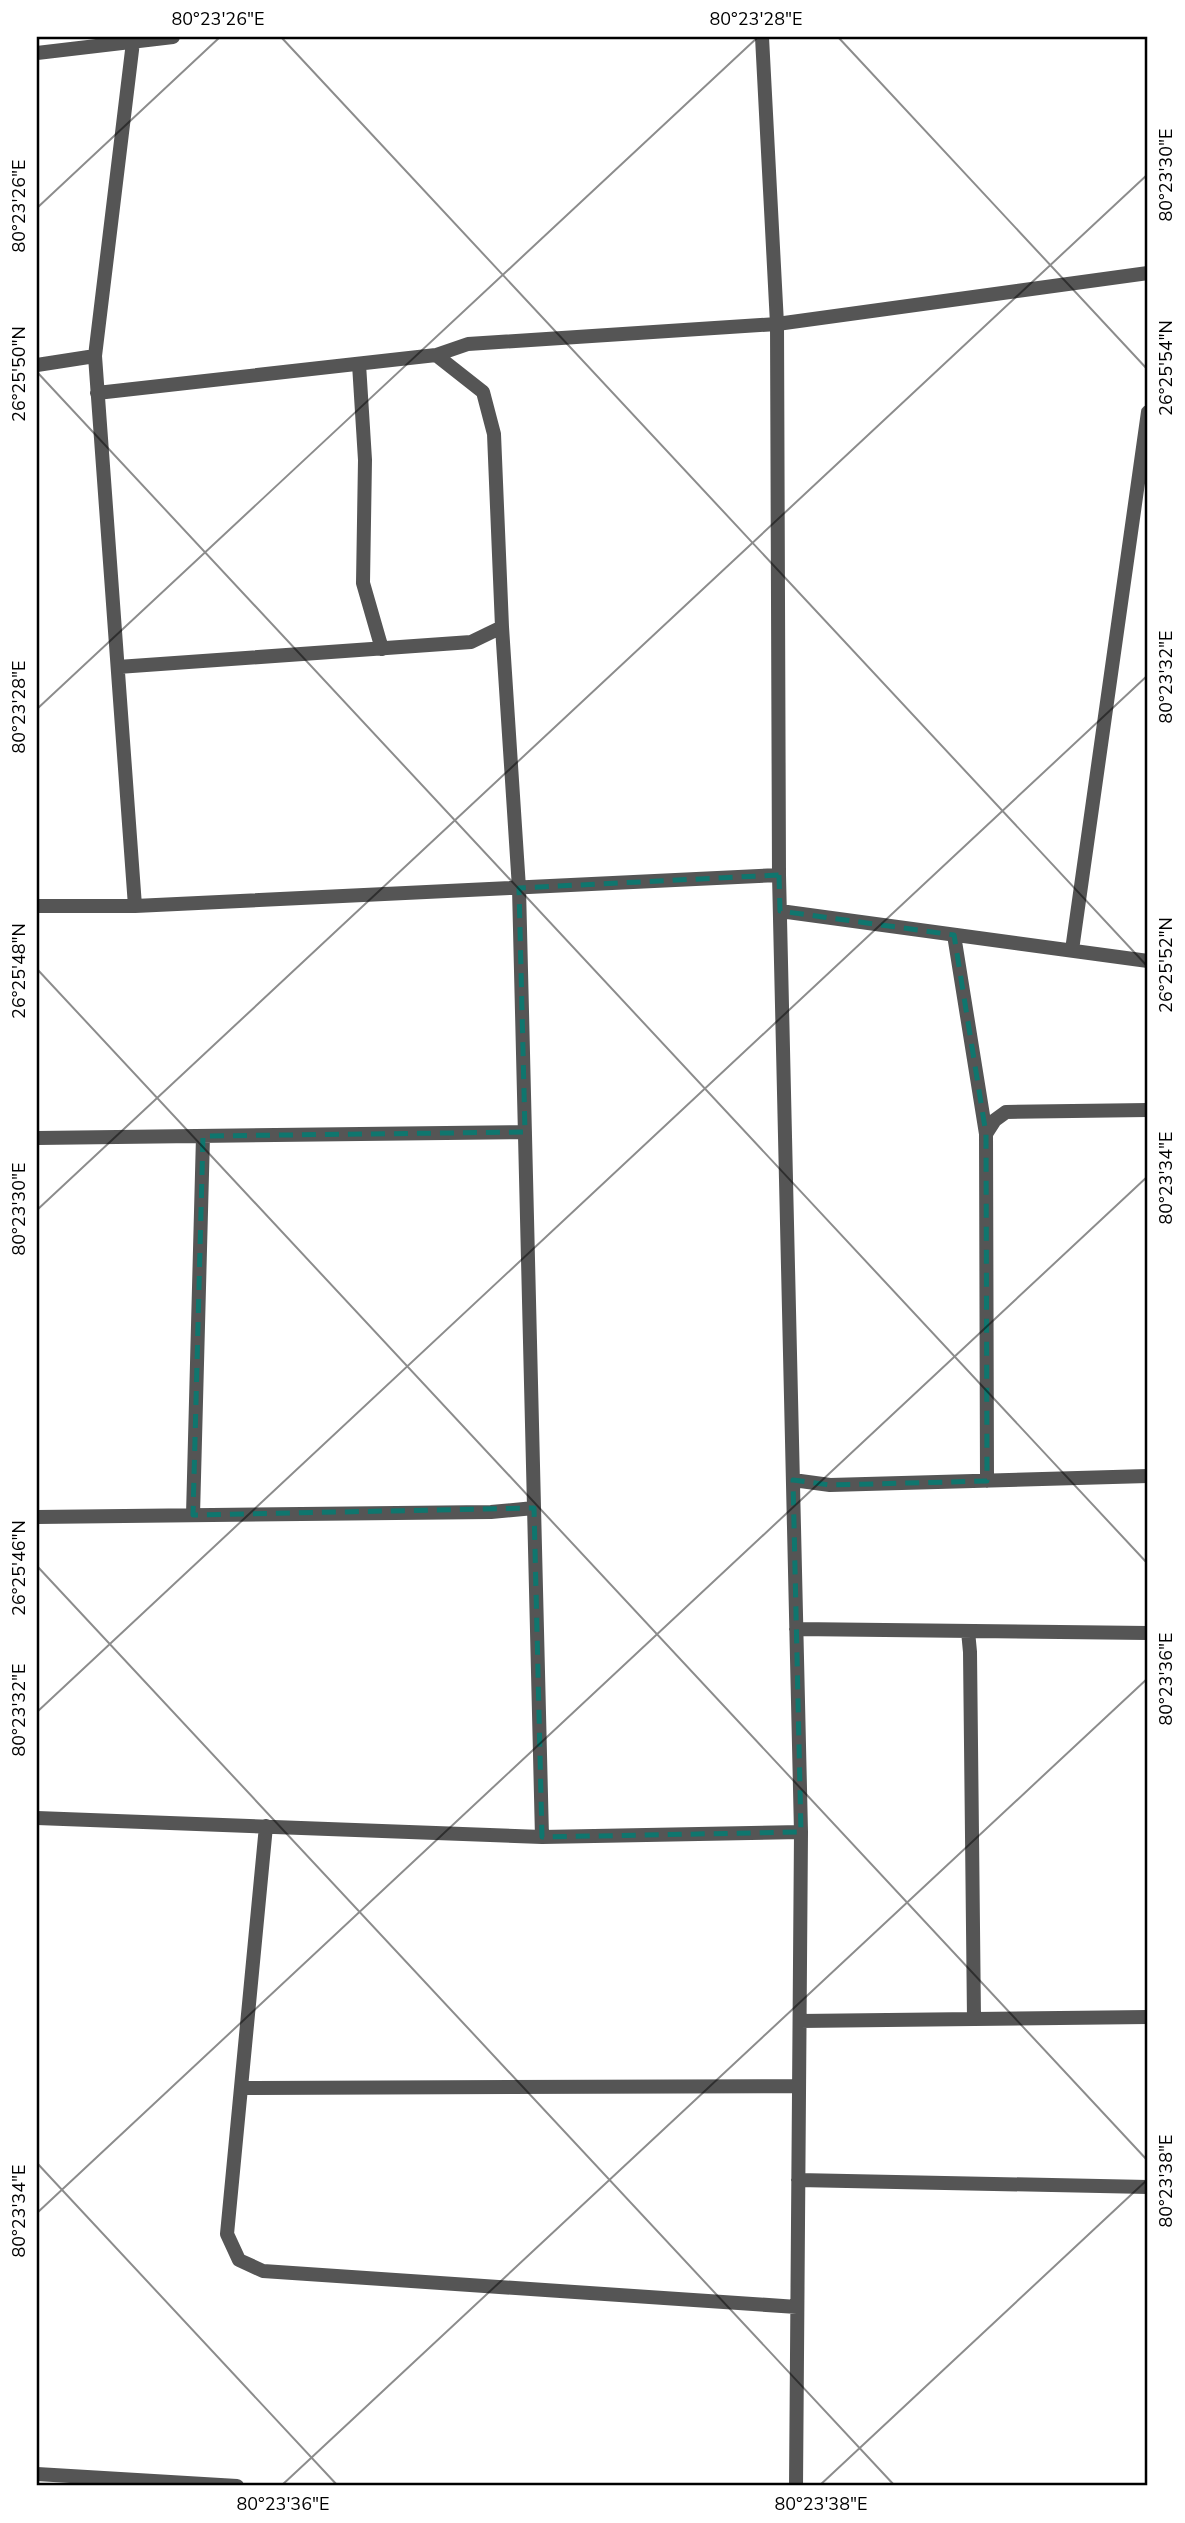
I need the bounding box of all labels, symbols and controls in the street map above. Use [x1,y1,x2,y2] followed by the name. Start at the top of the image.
[172,7,265,31] text: 80°23'26"E
[710,7,803,31] text: 80°23'28"E
[1154,129,1178,222] text: 80°23'30"E
[7,160,31,253] text: 80°23'26"E
[1154,320,1178,416] text: 26°25'54"N
[7,326,31,422] text: 26°25'50"N
[1154,631,1178,724] text: 80°23'32"E
[7,661,31,754] text: 80°23'28"E
[1154,917,1178,1013] text: 26°25'52"N
[7,923,31,1019] text: 26°25'48"N
[1154,1132,1178,1225] text: 80°23'34"E
[7,1163,31,1256] text: 80°23'30"E
[7,1520,31,1616] text: 26°25'46"N
[1154,1633,1178,1726] text: 80°23'36"E
[7,1664,31,1757] text: 80°23'32"E
[1154,2135,1178,2228] text: 80°23'38"E
[7,2165,31,2258] text: 80°23'34"E
[237,2492,330,2516] text: 80°23'36"E
[775,2492,868,2516] text: 80°23'38"E

